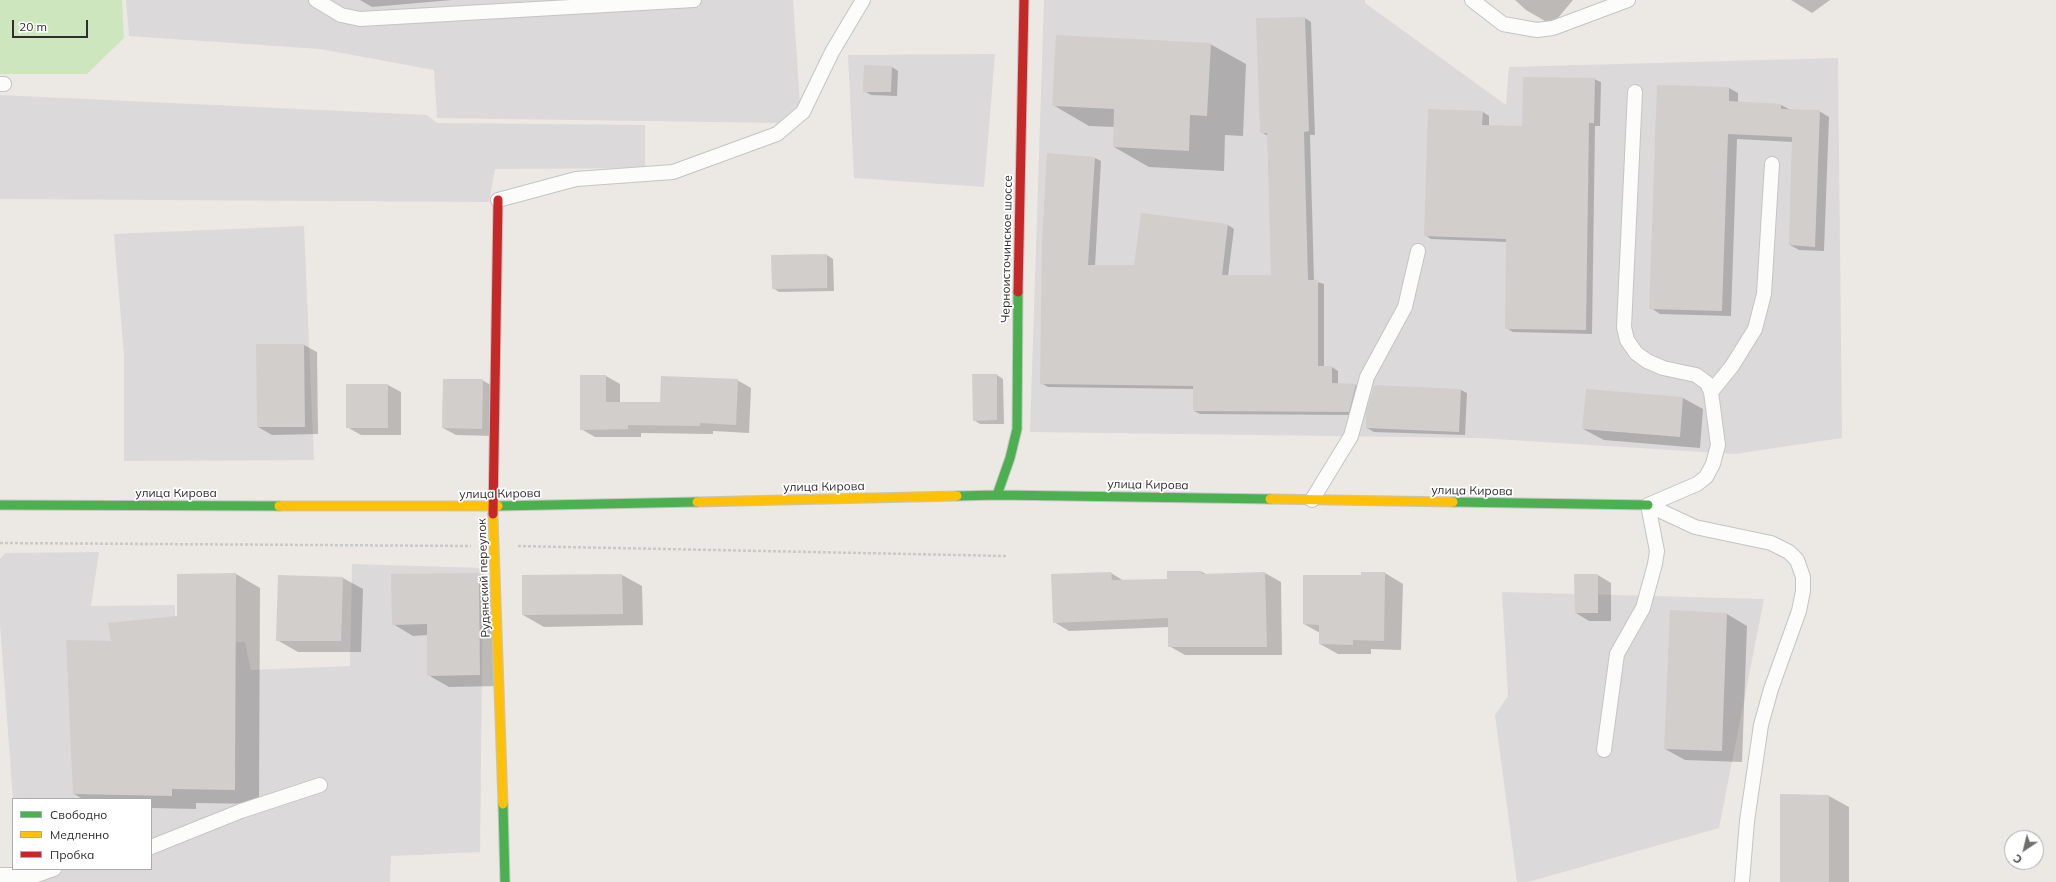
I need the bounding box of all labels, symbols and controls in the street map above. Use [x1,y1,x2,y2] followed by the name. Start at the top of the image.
[14,12,90,38] scale bar
[19,19,47,34] text: 20 m
[999,175,1015,323] street label: Черноисточинское шоссе
[1107,477,1189,493] street label: улица Кирова
[783,479,865,495] street label: улица Кирова
[1431,483,1513,499] street label: улица Кирова
[135,486,217,500] street label: улица Кирова
[459,486,541,502] street label: улица Кирова
[475,518,493,638] street label: Рудянский переулок
[12,798,152,870] legend
[50,807,107,822] text: Свободно
[50,827,109,842] text: Медленно
[2004,830,2044,870] north arrow
[50,847,94,862] text: Пробка
[2011,851,2025,867] text: С

